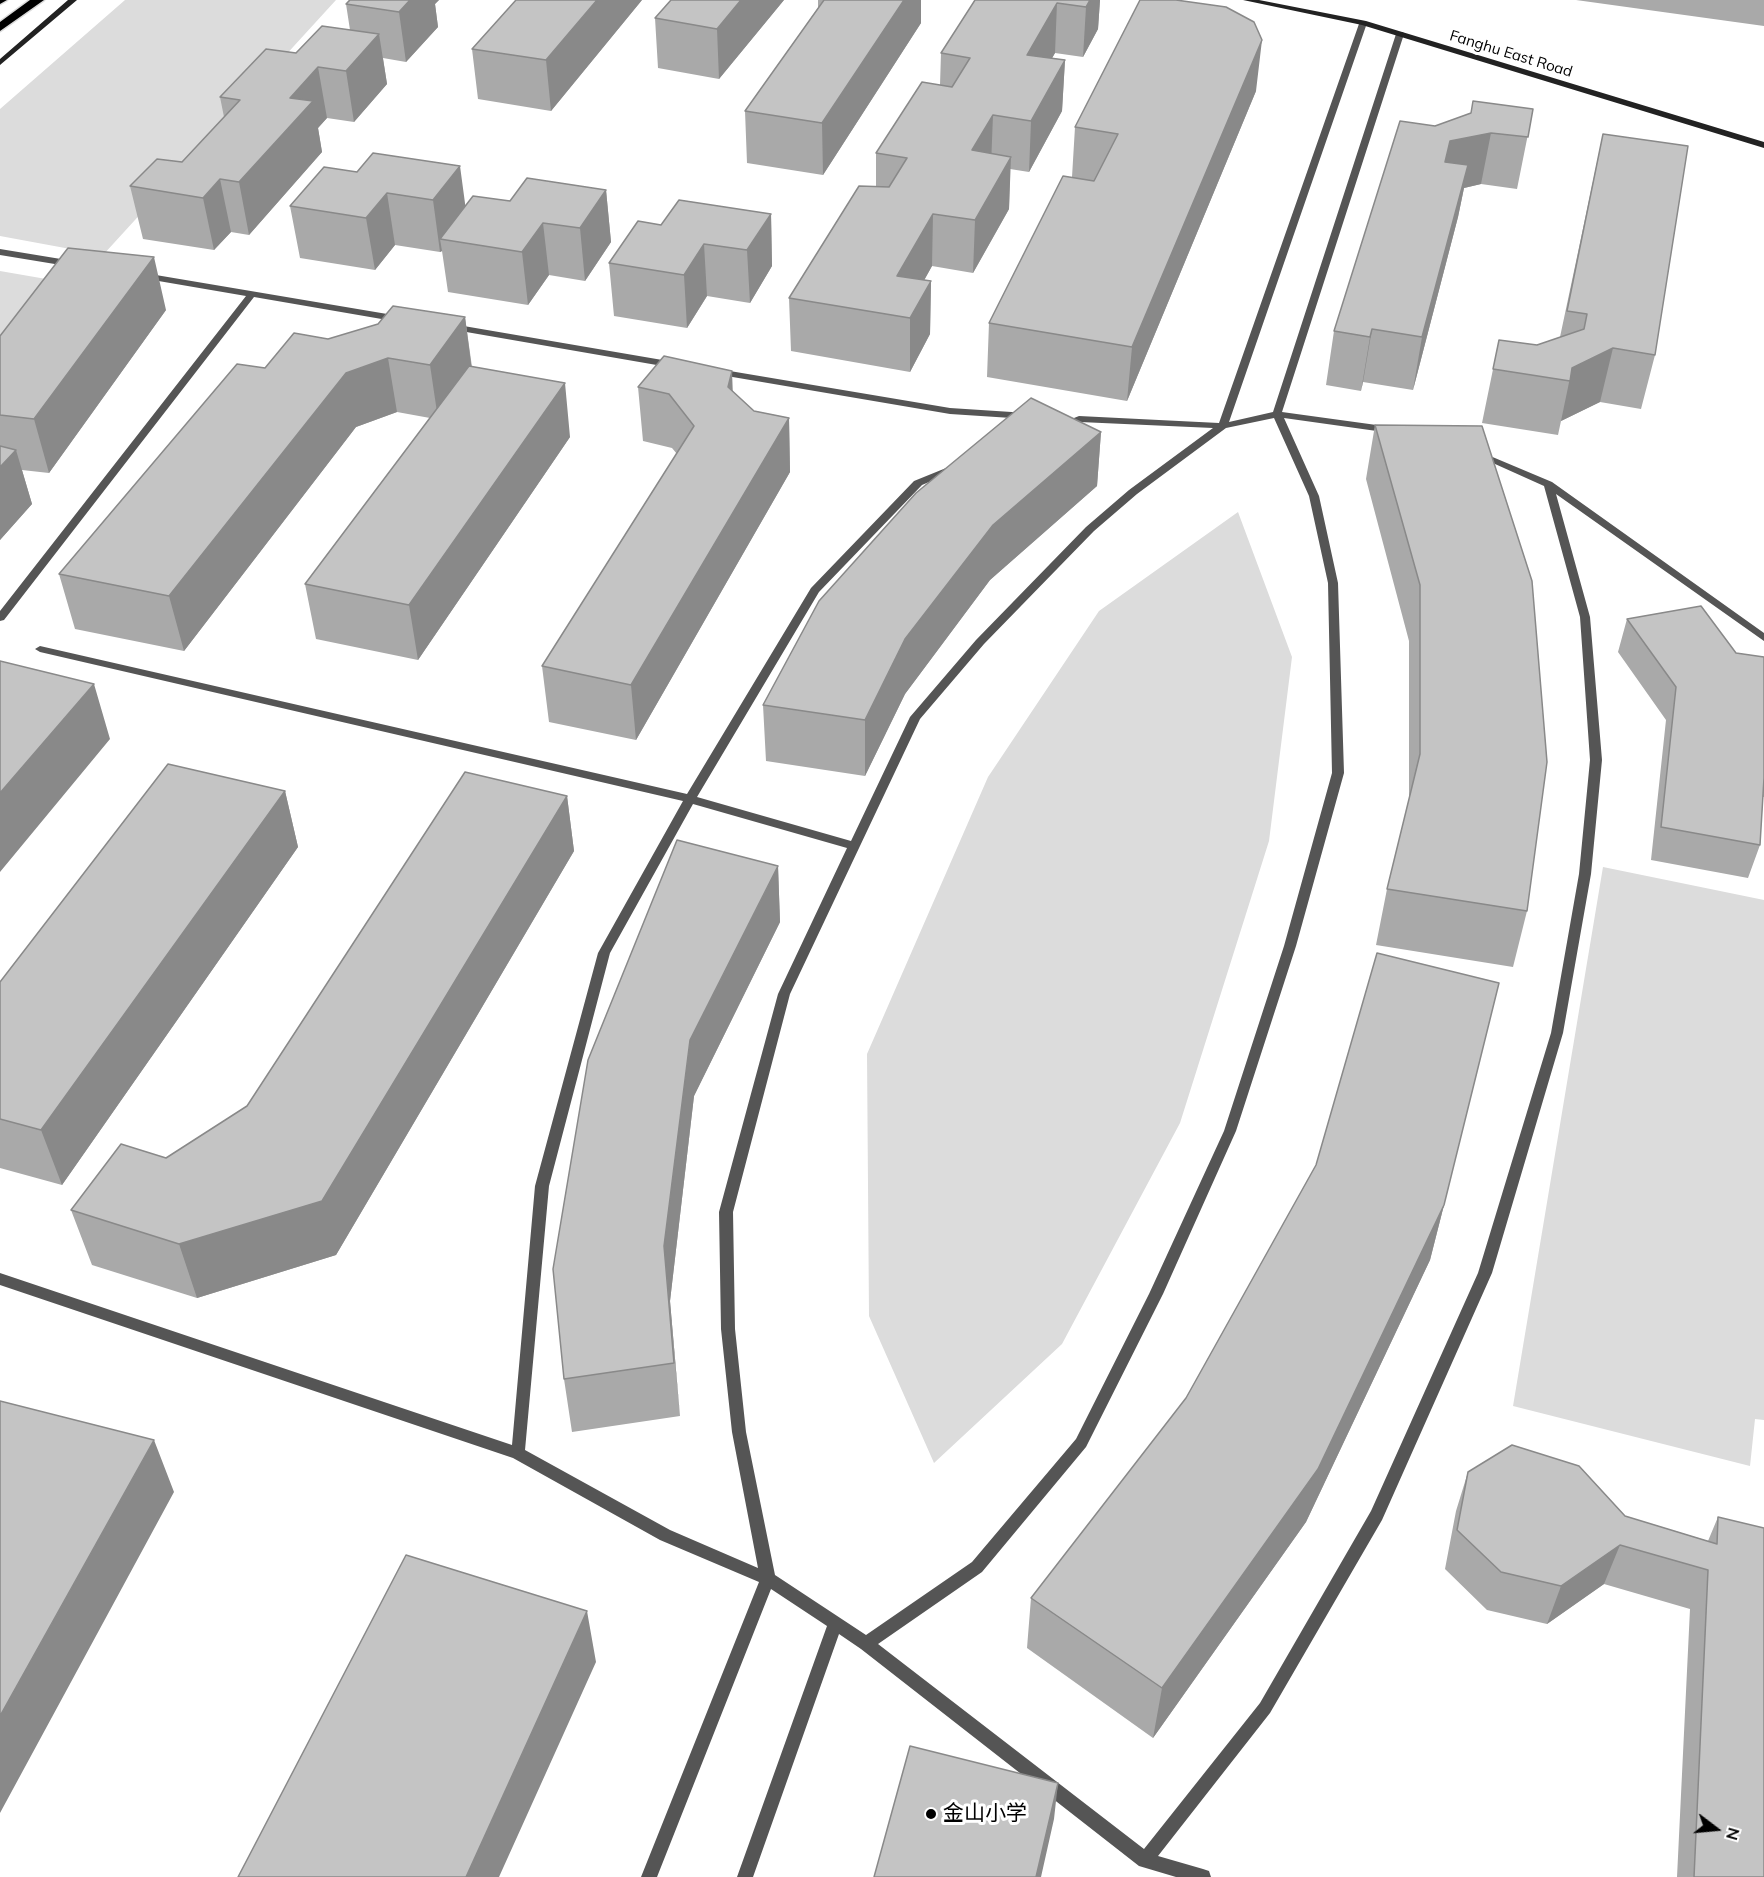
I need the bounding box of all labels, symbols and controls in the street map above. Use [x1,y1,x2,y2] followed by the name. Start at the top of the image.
[1447,27,1575,81] street label: Fanghu East Road
[1686,1799,1746,1859] north arrow
[943,1801,1027,1827] place label: 金山小学
[924,1807,938,1821] marker: 金山小学
[1722,1825,1745,1843] text: N

